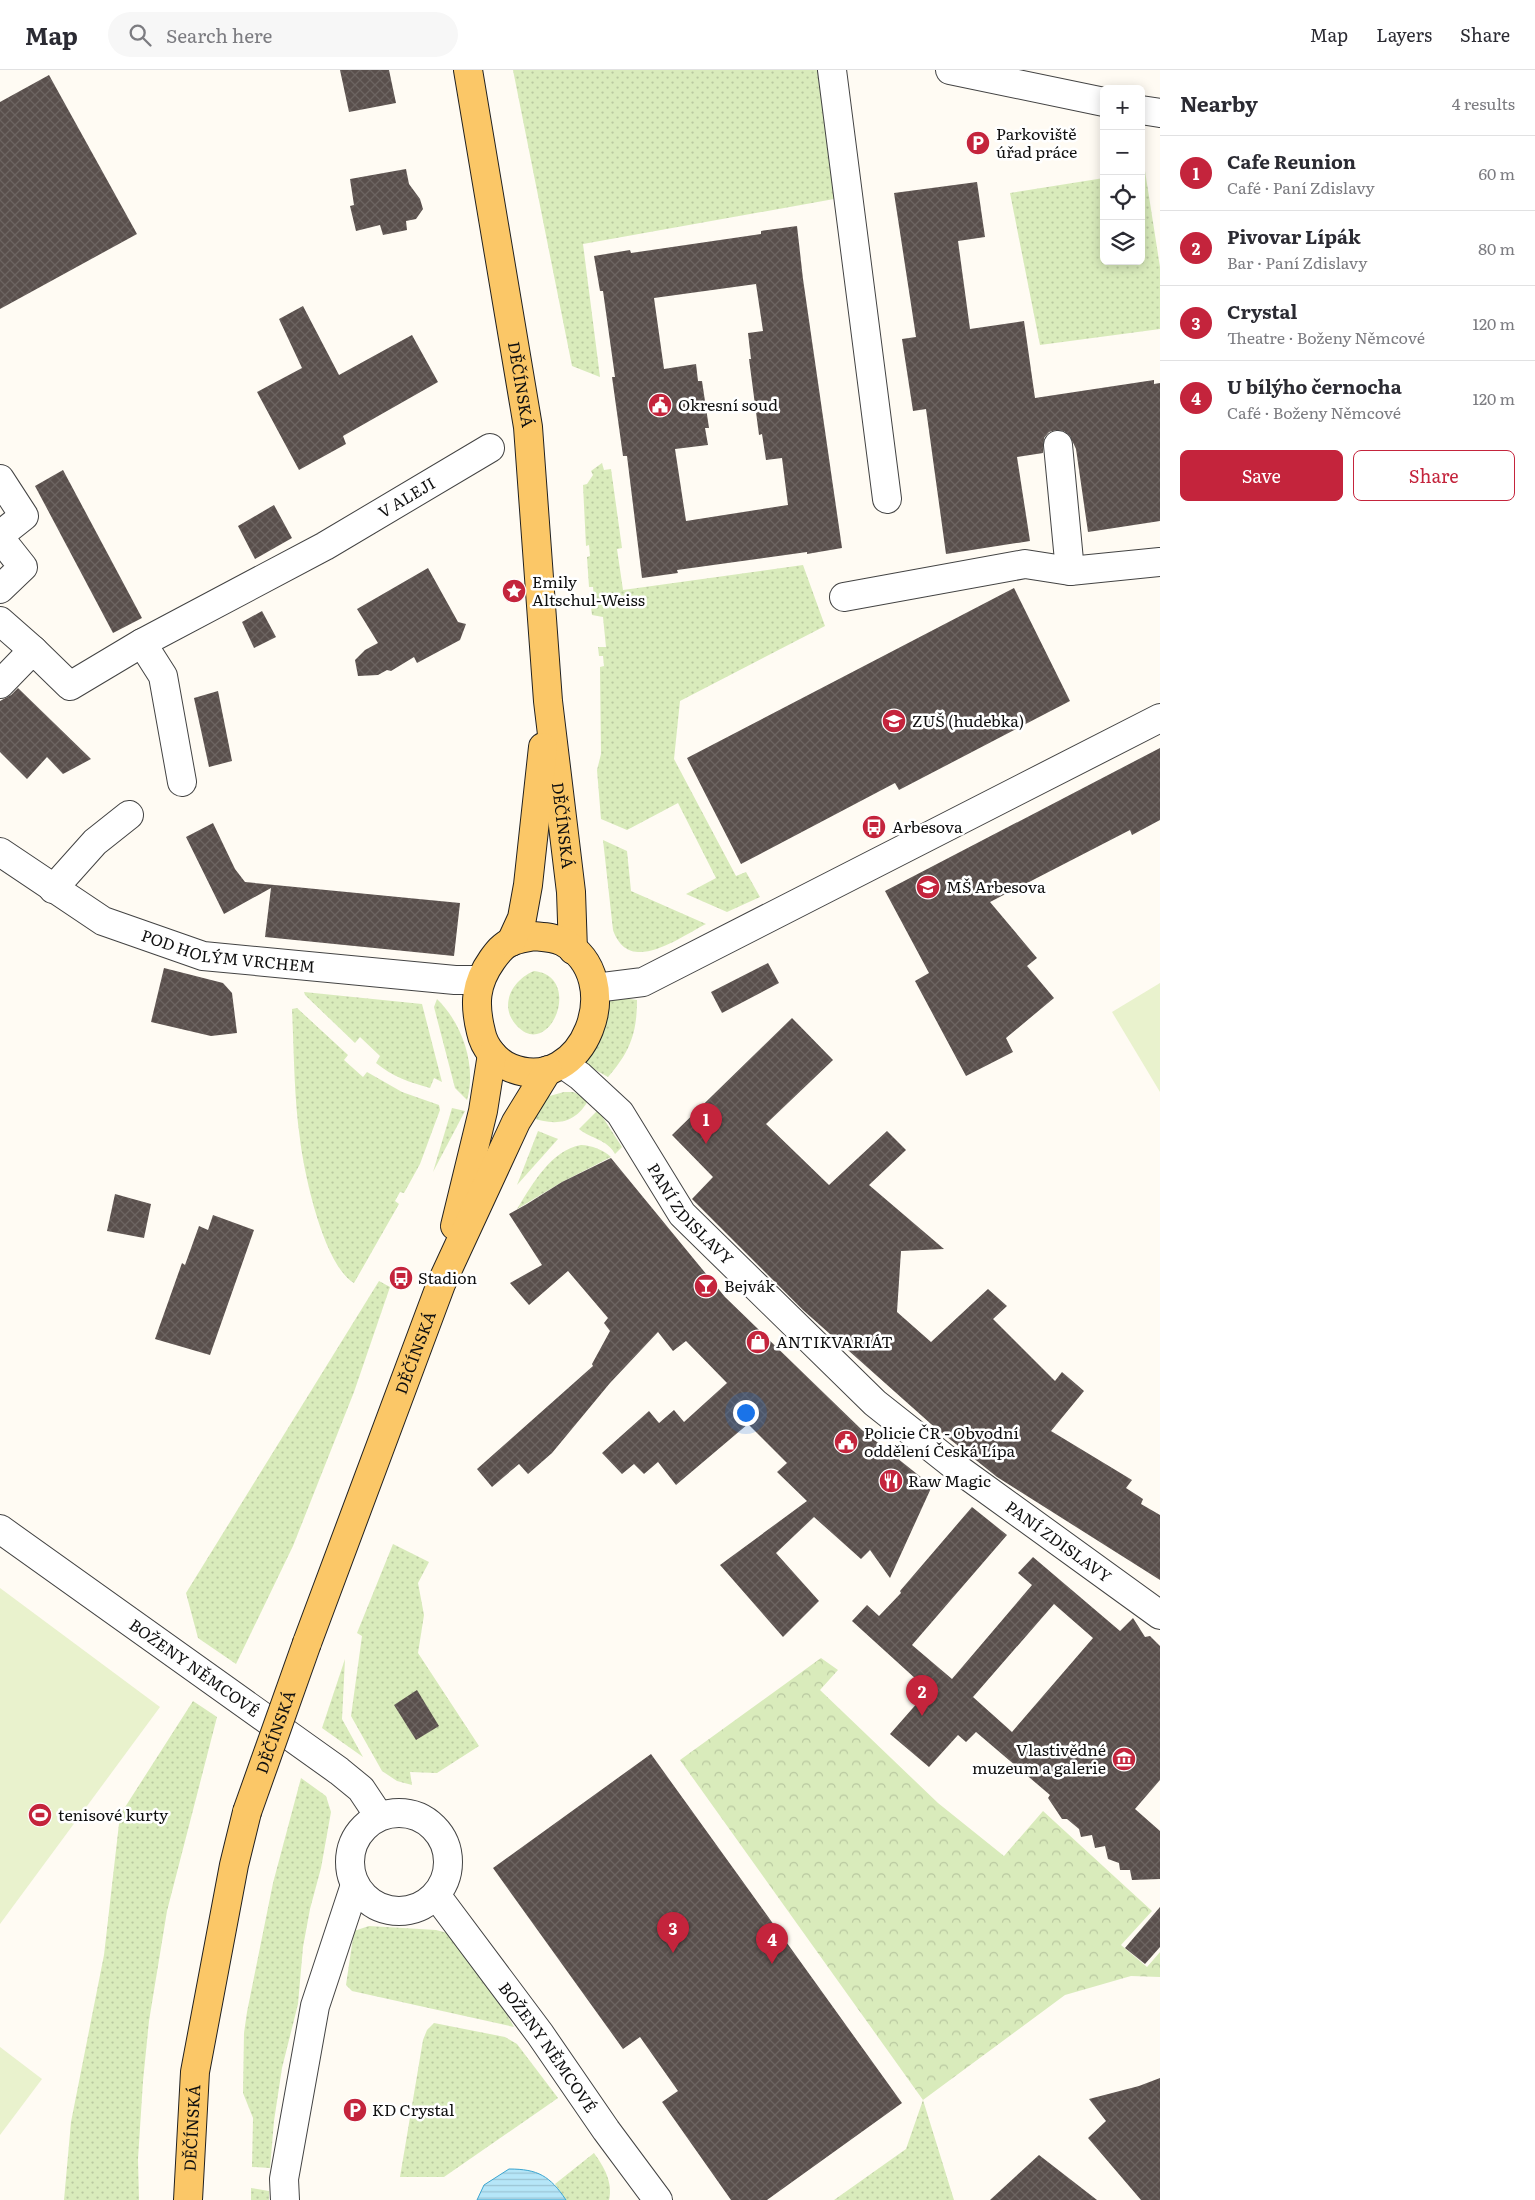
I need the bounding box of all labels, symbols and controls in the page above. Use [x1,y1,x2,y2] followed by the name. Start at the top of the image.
[108,12,458,57] search box
[25,17,78,52] text: Map
[126,21,154,49] icon: search
[166,21,272,49] text: Search here
[1310,21,1348,48] text: Map
[1376,21,1432,48] text: Layers
[1460,21,1510,48] text: Share
[1100,85,1145,265] map controls
[1100,85,1145,130] button: +
[1180,87,1258,118] text: Nearby
[1452,91,1515,115] text: 4 results
[996,121,1077,163] place label: Parkoviště úřad práce
[965,130,991,156] parking icon: Parkoviště úřad práce
[1100,130,1145,175] button: −
[1227,147,1356,175] text: Cafe Reunion
[1193,161,1199,185] text: 1
[1478,161,1515,185] text: 60 m
[1100,175,1145,220] button: locate
[1227,175,1375,199] text: Café · Paní Zdislavy
[1100,220,1145,265] button: layers
[1227,222,1361,250] text: Pivovar Lípák
[1192,236,1200,260] text: 2
[1478,236,1515,260] text: 80 m
[1227,250,1367,274] text: Bar · Paní Zdislavy
[1227,297,1297,325] text: Crystal
[1192,311,1200,335] text: 3
[1472,311,1515,335] text: 120 m
[1227,325,1425,349] text: Theatre · Boženy Němcové
[503,340,541,430] street label: DĚČÍNSKÁ
[1227,372,1402,400] text: U bílýho černocha
[1191,386,1201,410] text: 4
[1472,386,1515,410] text: 120 m
[647,392,673,418] public building icon: Okresní soud
[678,392,778,416] place label: Okresní soud
[1227,400,1401,424] text: Café · Boženy Němcové
[1180,450,1343,501] button: Save
[1353,450,1515,501] button: Share
[373,470,439,523] street label: V ALEJI
[532,569,645,611] place label: Emily Altschul-Weiss
[501,578,527,604] place icon: Emily Altschul-Weiss
[881,708,907,734] school or university icon: ZUŠ (hudebka)
[912,708,1024,732] place label: ZUŠ (hudebka)
[547,781,581,870] street label: DĚČÍNSKÁ
[861,814,887,840] bus stop icon: Arbesova
[892,814,963,838] place label: Arbesova
[915,874,941,900] school or university icon: MŠ Arbesova
[946,874,1046,898] place label: MŠ Arbesova
[138,922,316,978] street label: POD HOLÝM VRCHEM
[690,1103,722,1144] pin: 1
[642,1158,740,1270] street label: PANÍ ZDISLAVY
[388,1265,414,1291] bus stop icon: Stadion
[418,1265,478,1289] place label: Stadion
[693,1273,719,1299] bar icon: Bejvák
[724,1273,775,1297] place label: Bejvák
[388,1307,441,1397] street label: DĚČÍNSKÁ
[745,1329,771,1355] shop icon: ANTIKVARIÁT
[776,1329,893,1353] place label: ANTIKVARIÁT
[733,1400,759,1426] your location
[864,1420,1019,1462] place label: Policie ČR - Obvodní oddělení Česká Lípa
[833,1429,859,1455] public building icon: Policie ČR - Obvodní oddělení Česká Lípa
[878,1468,904,1494] restaurant icon: Raw Magic
[908,1468,991,1492] place label: Raw Magic
[1001,1494,1118,1588] street label: PANÍ ZDISLAVY
[125,1612,265,1722] street label: BOŽENY NĚMCOVÉ
[906,1675,938,1716] pin: 2
[249,1686,300,1777] street label: DĚČÍNSKÁ
[972,1737,1106,1779] place label: Vlastivědné muzeum a galerie
[1111,1746,1137,1772] museum icon: Vlastivědné muzeum a galerie
[27,1802,53,1828] sports icon: tenisové kurty
[58,1802,169,1826] place label: tenisové kurty
[657,1912,689,1953] pin: 3
[756,1923,788,1964] pin: 4
[494,1976,603,2117] street label: BOŽENY NĚMCOVÉ
[177,2084,205,2172] street label: DĚČÍNSKÁ
[342,2097,368,2123] parking icon: KD Crystal
[372,2097,454,2121] place label: KD Crystal

